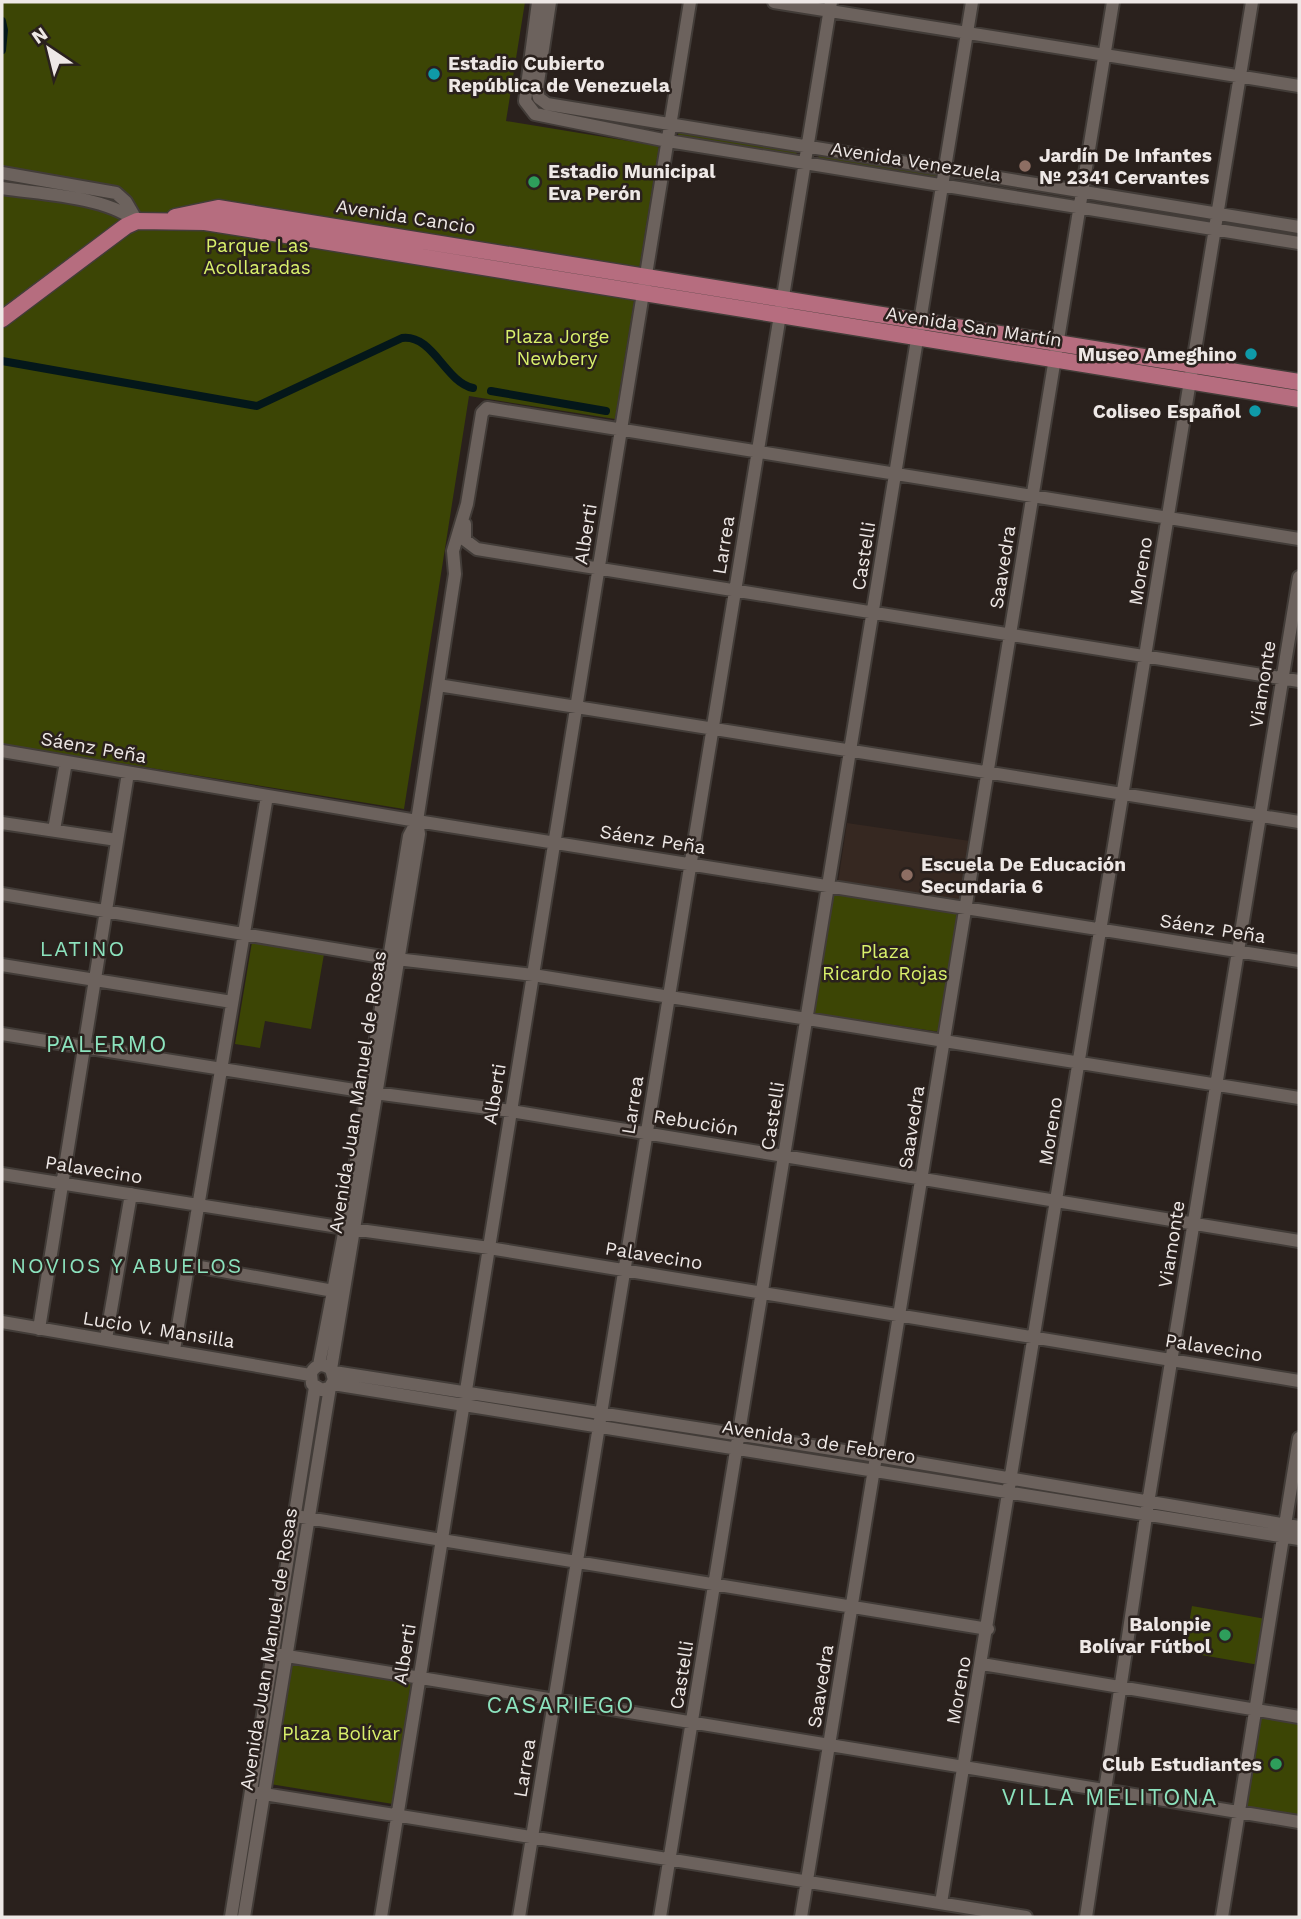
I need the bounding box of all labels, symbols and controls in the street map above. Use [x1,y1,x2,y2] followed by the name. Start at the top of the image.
[14,14,84,84] north arrow
[27,22,52,49] text: N
[448,52,670,97] place label: Estadio Cubierto República de Venezuela
[426,66,442,82] marker: Estadio Cubierto República de Venezuela
[829,137,1003,186] street label: Avenida Venezuela
[1039,144,1212,189] place label: Jardín De Infantes Nº 2341 Cervantes
[1017,158,1033,174] marker: Jardín De Infantes Nº 2341 Cervantes
[548,160,716,205] place label: Estadio Municipal Eva Perón
[526,174,542,190] marker: Estadio Municipal Eva Perón
[335,194,477,239] street label: Avenida Cancio
[203,234,311,279] park label: Parque Las Acollaradas
[884,301,1064,352] street label: Avenida San Martín
[505,325,610,370] park label: Plaza Jorge Newbery
[1078,343,1237,366] place label: Museo Ameghino
[1243,346,1259,362] marker: Museo Ameghino
[1093,400,1242,423] place label: Coliseo Español
[1247,403,1263,419] marker: Coliseo Español
[569,502,602,566] street label: Alberti
[708,514,740,576] street label: Larrea
[847,520,880,592] street label: Castelli
[985,523,1020,610] street label: Saavedra
[1124,535,1157,607] street label: Moreno
[1244,639,1281,729] street label: Viamonte
[39,727,149,768] street label: Sáenz Peña
[598,820,708,859] street label: Sáenz Peña
[921,853,1126,898] place label: Escuela De Educación Secundaria 6
[899,867,915,883] marker: Escuela De Educación Secundaria 6
[1158,909,1268,948] street label: Sáenz Peña
[40,936,126,961] district label: LATINO
[822,940,948,985] park label: Plaza Ricardo Rojas
[324,949,391,1235] street label: Avenida Juan Manuel de Rosas
[46,1031,168,1058] district label: PALERMO
[478,1062,511,1126] street label: Alberti
[617,1074,649,1136] street label: Larrea
[756,1080,789,1152] street label: Castelli
[894,1083,929,1170] street label: Saavedra
[1034,1095,1067,1167] street label: Moreno
[652,1104,740,1141] street label: Rebución
[44,1150,144,1189] street label: Palavecino
[1153,1199,1190,1289] street label: Viamonte
[604,1236,704,1275] street label: Palavecino
[11,1253,243,1278] district label: NOVIOS Y ABUELOS
[81,1306,237,1353] street label: Lucio V. Mansilla
[1164,1328,1264,1367] street label: Palavecino
[720,1415,917,1468] street label: Avenida 3 de Febrero
[235,1506,302,1792] street label: Avenida Juan Manuel de Rosas
[1079,1613,1212,1658] place label: Balonpie Bolívar Fútbol
[388,1622,421,1686] street label: Alberti
[1217,1627,1233,1643] marker: Balonpie Bolívar Fútbol
[665,1639,698,1711] street label: Castelli
[803,1642,838,1729] street label: Saavedra
[941,1654,976,1726] street label: Moreno
[487,1692,635,1719] district label: CASARIEGO
[282,1722,400,1745] park label: Plaza Bolívar
[509,1737,541,1799] street label: Larrea
[1102,1753,1262,1776] place label: Club Estudiantes
[1268,1756,1284,1772] marker: Club Estudiantes
[1002,1784,1218,1811] district label: VILLA MELITONA

